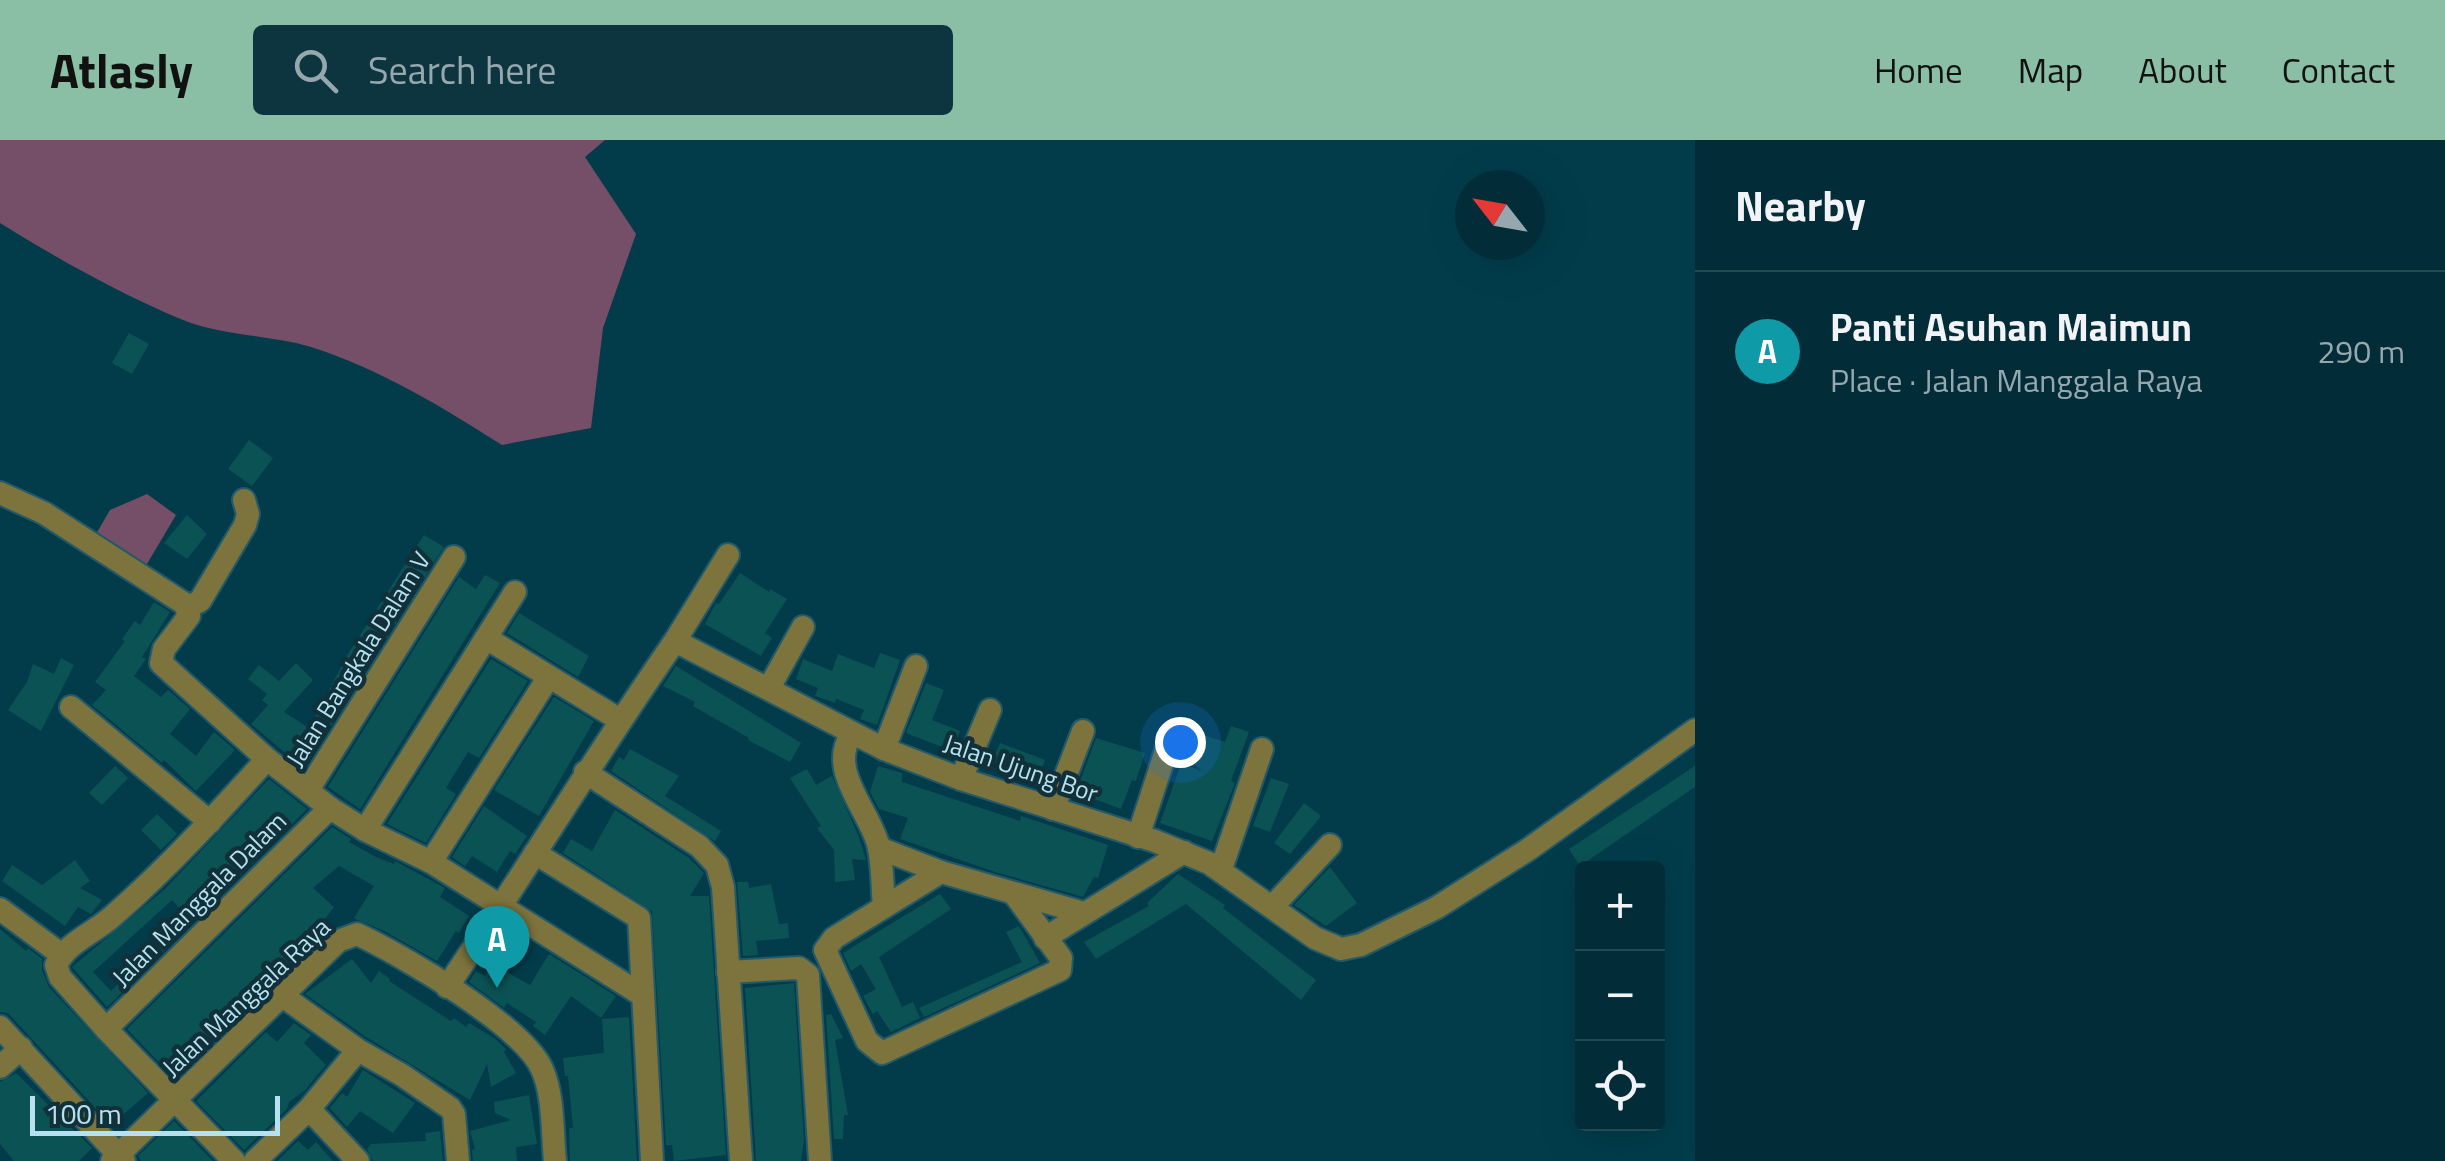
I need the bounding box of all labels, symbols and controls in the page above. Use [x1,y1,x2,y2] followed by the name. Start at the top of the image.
[253,25,953,115] search box
[50,34,193,107] text: Atlasly
[368,41,556,99] text: Search here
[288,43,343,98] icon: search
[1874,43,1963,97] text: Home
[2018,43,2083,97] text: Map
[2138,43,2227,97] text: About
[2282,43,2395,97] text: Contact
[1455,170,1545,260] north arrow
[1735,173,1866,237] text: Nearby
[1830,298,2192,356] text: Panti Asuhan Maimun
[1758,327,1777,375] text: A
[2317,327,2405,375] text: 290 m
[1830,356,2203,404] text: Place · Jalan Manggala Raya
[276,544,440,774] street label: Jalan Bangkala Dalam V
[1155,717,1206,768] your location
[939,724,1104,812] street label: Jalan Ujung Bor
[103,803,295,995] street label: Jalan Manggala Dalam
[1575,861,1665,1131] map controls
[1575,861,1665,951] button: +
[464,906,530,988] pin: A
[153,908,339,1085] street label: Jalan Manggala Raya
[1575,951,1665,1041] button: −
[1575,1041,1665,1131] button: locate
[30,1091,280,1136] scale bar
[45,1092,122,1135] text: 100 m

